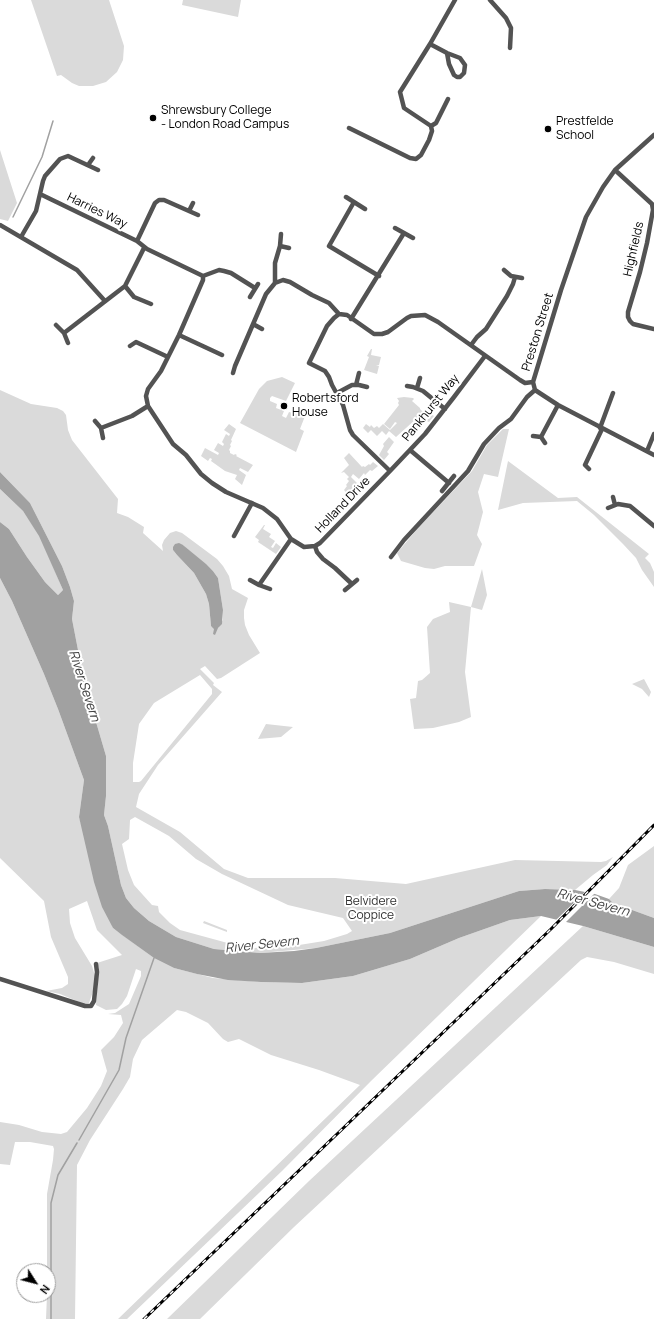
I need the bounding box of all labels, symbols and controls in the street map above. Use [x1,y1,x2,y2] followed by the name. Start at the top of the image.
[161,104,289,132] place label: Shrewsbury College - London Road Campus
[148,113,158,123] marker: Shrewsbury College - London Road Campus
[556,115,614,143] place label: Prestfelde School
[543,124,553,134] marker: Prestfelde School
[64,190,130,232] street label: Harries Way
[621,220,647,278] street label: Highfields
[519,291,557,373] street label: Preston Street
[400,372,462,444] street label: Pankhurst Way
[292,392,359,420] place label: Robertsford House
[279,401,289,411] marker: Robertsford House
[313,474,373,536] street label: Holland Drive
[65,648,103,724] water label: River Severn
[555,886,631,920] water label: River Severn
[345,895,397,923] park label: Belvidere Coppice
[224,933,300,957] water label: River Severn
[16,1263,56,1303] north arrow
[37,1282,54,1297] text: N

